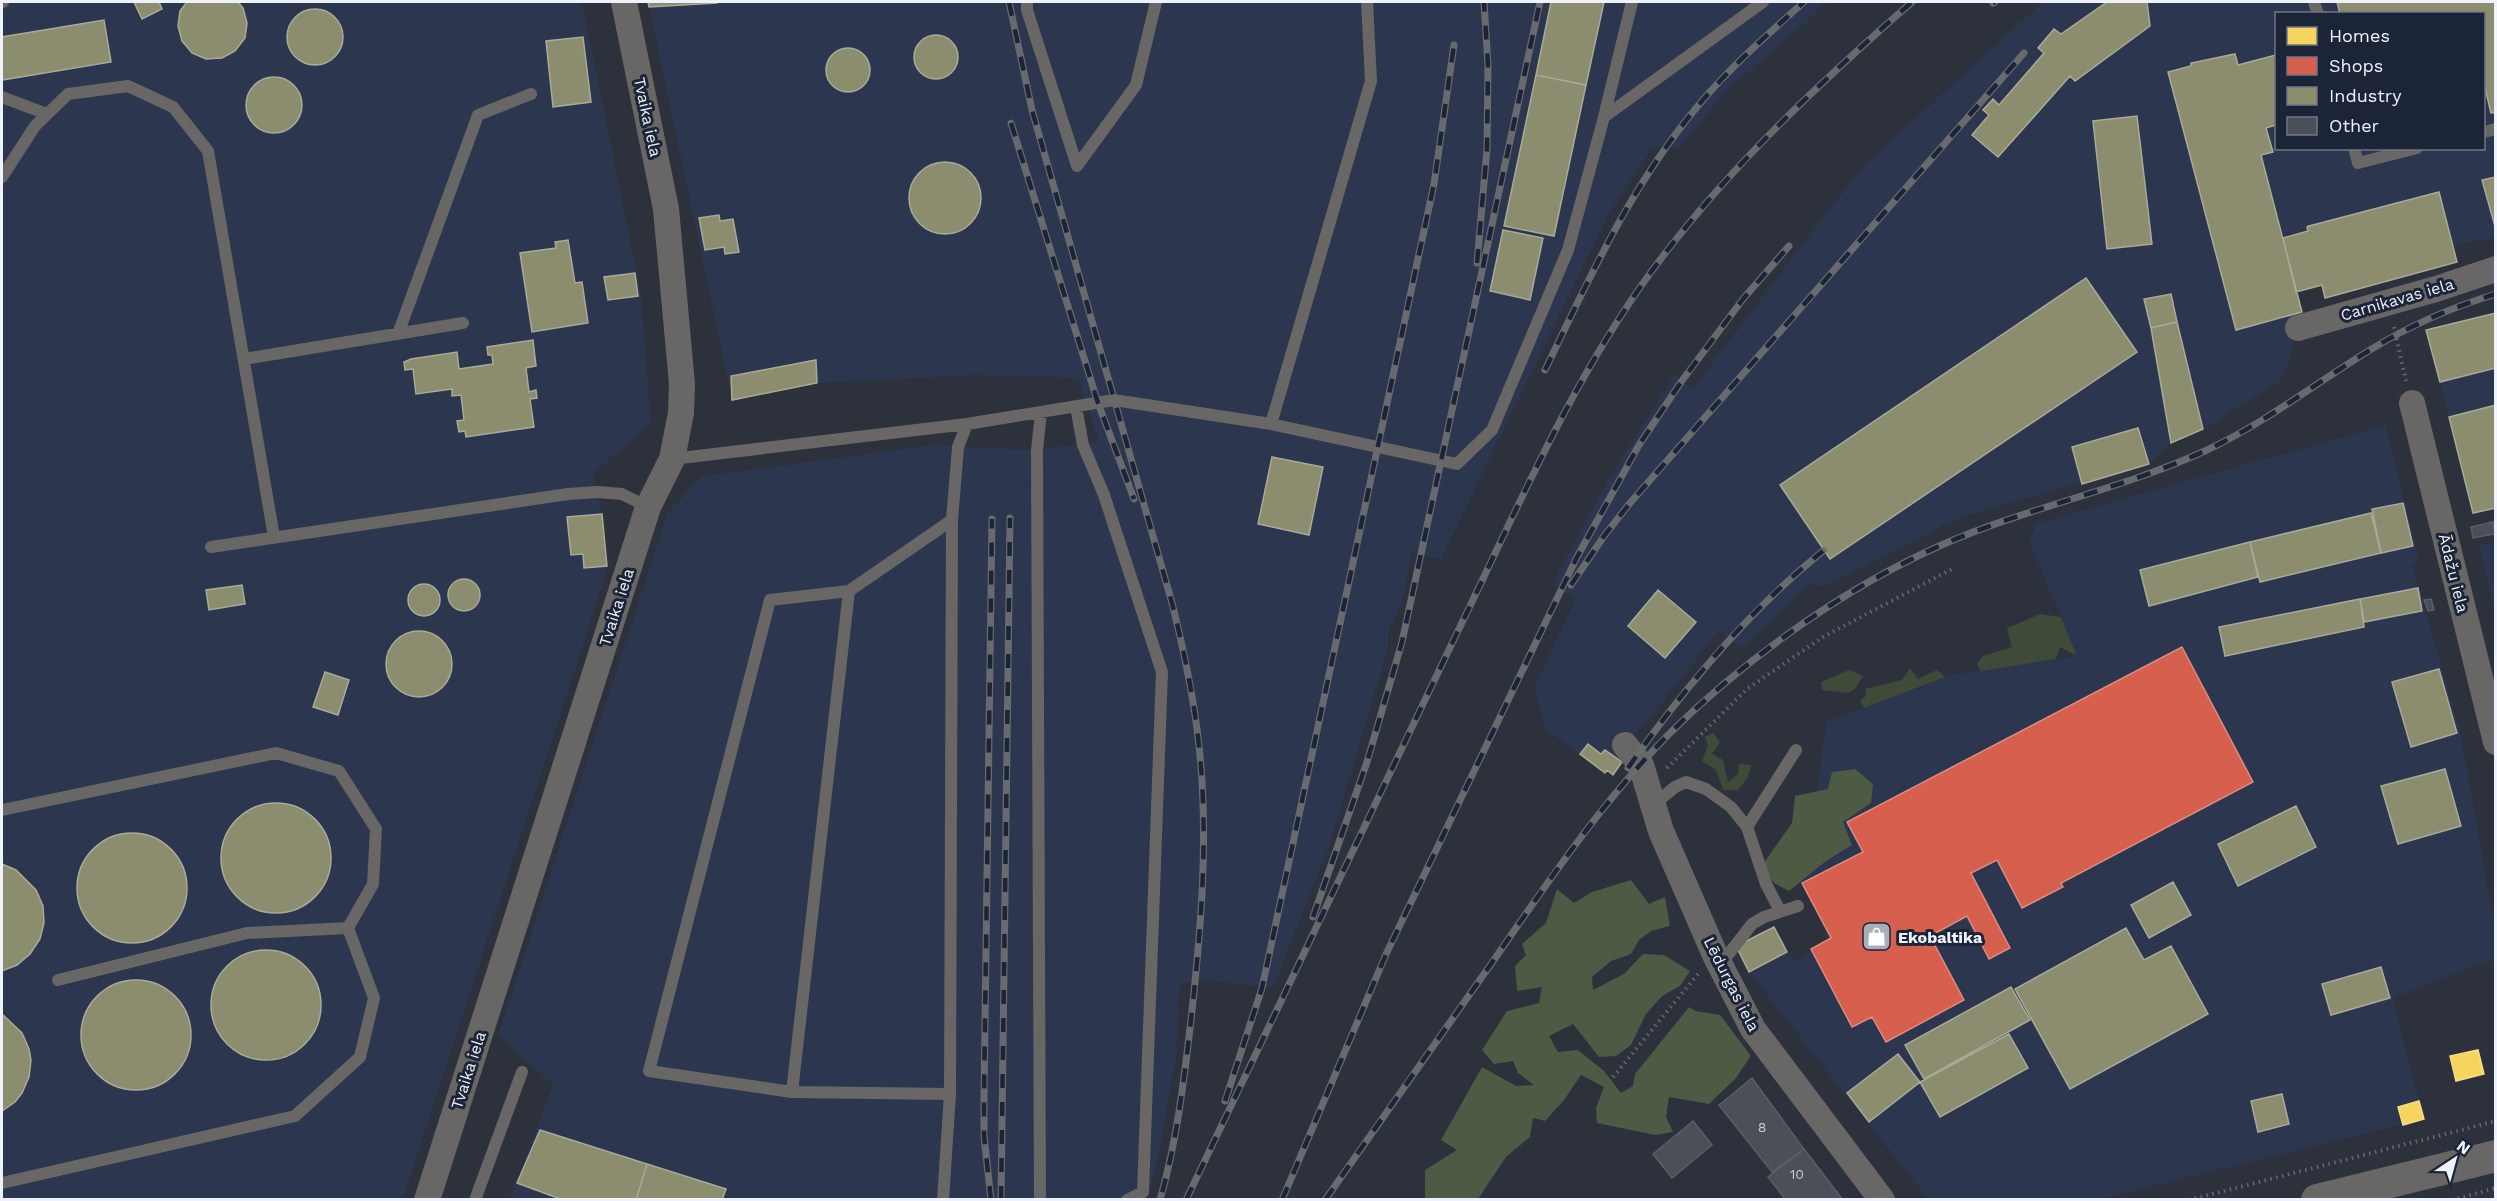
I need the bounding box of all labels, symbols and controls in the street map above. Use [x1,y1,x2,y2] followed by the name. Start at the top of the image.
[2275,12,2485,150] legend
[2329,25,2390,46] text: Homes
[2329,55,2383,76] text: Shops
[630,76,665,158] street label: Tvaika iela
[2329,85,2402,106] text: Industry
[2329,115,2379,136] text: Other
[2338,274,2456,325] street label: Carnikavas iela
[2435,532,2473,615] street label: Ādažu iela
[595,566,638,648] street label: Tvaika iela
[1861,921,1893,953] shop icon: Ekobaltika
[1898,928,1983,947] place label: Ekobaltika
[1700,934,1764,1035] street label: Lēdurgas iela
[447,1029,490,1111] street label: Tvaika iela
[1758,1119,1766,1135] house number: 8
[2425,1129,2485,1189] north arrow
[2453,1136,2474,1158] text: N
[1790,1166,1804,1182] house number: 10

